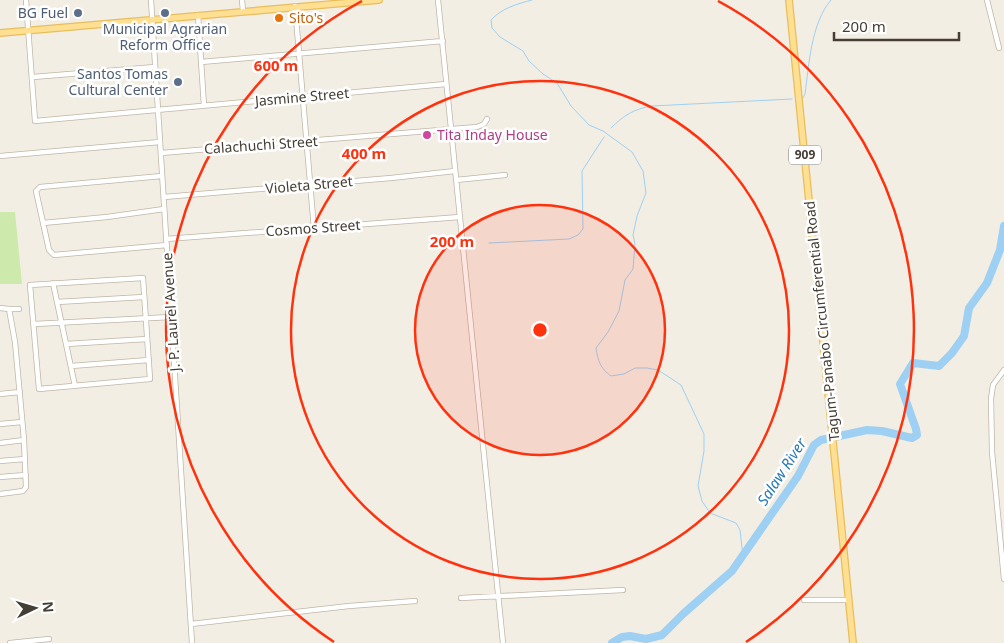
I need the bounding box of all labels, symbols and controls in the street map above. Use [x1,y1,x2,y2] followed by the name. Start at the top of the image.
[18,3,68,22] place label: BG Fuel
[72,7,84,19] marker: BG Fuel
[159,7,171,19] marker: Municipal Agrarian Reform Office
[289,8,323,27] place label: Sito's
[834,10,959,42] scale bar
[273,12,285,24] marker: Sito's
[842,16,886,36] text: 200 m
[103,19,227,54] place label: Municipal Agrarian Reform Office
[254,55,298,75] text: 600 m
[68,64,168,99] place label: Santos Tomas Cultural Center
[172,76,184,88] marker: Santos Tomas Cultural Center
[252,83,350,110] street label: Jasmine Street
[437,125,548,144] place label: Tita Inday House
[421,129,433,141] marker: Tita Inday House
[203,131,318,158] street label: Calachuchi Street
[342,143,386,163] text: 400 m
[789,146,821,164] road number: 909
[264,171,353,198] street label: Violeta Street
[799,200,844,442] street label: Tagum-Panabo Circumferential Road
[265,215,361,240] street label: Cosmos Street
[430,231,474,251] text: 200 m
[157,252,184,374] street label: J. P. Laurel Avenue
[531,321,549,339] centre of rings
[752,433,811,509] water label: Salaw River
[10,583,60,633] north arrow
[38,600,58,613] text: N

